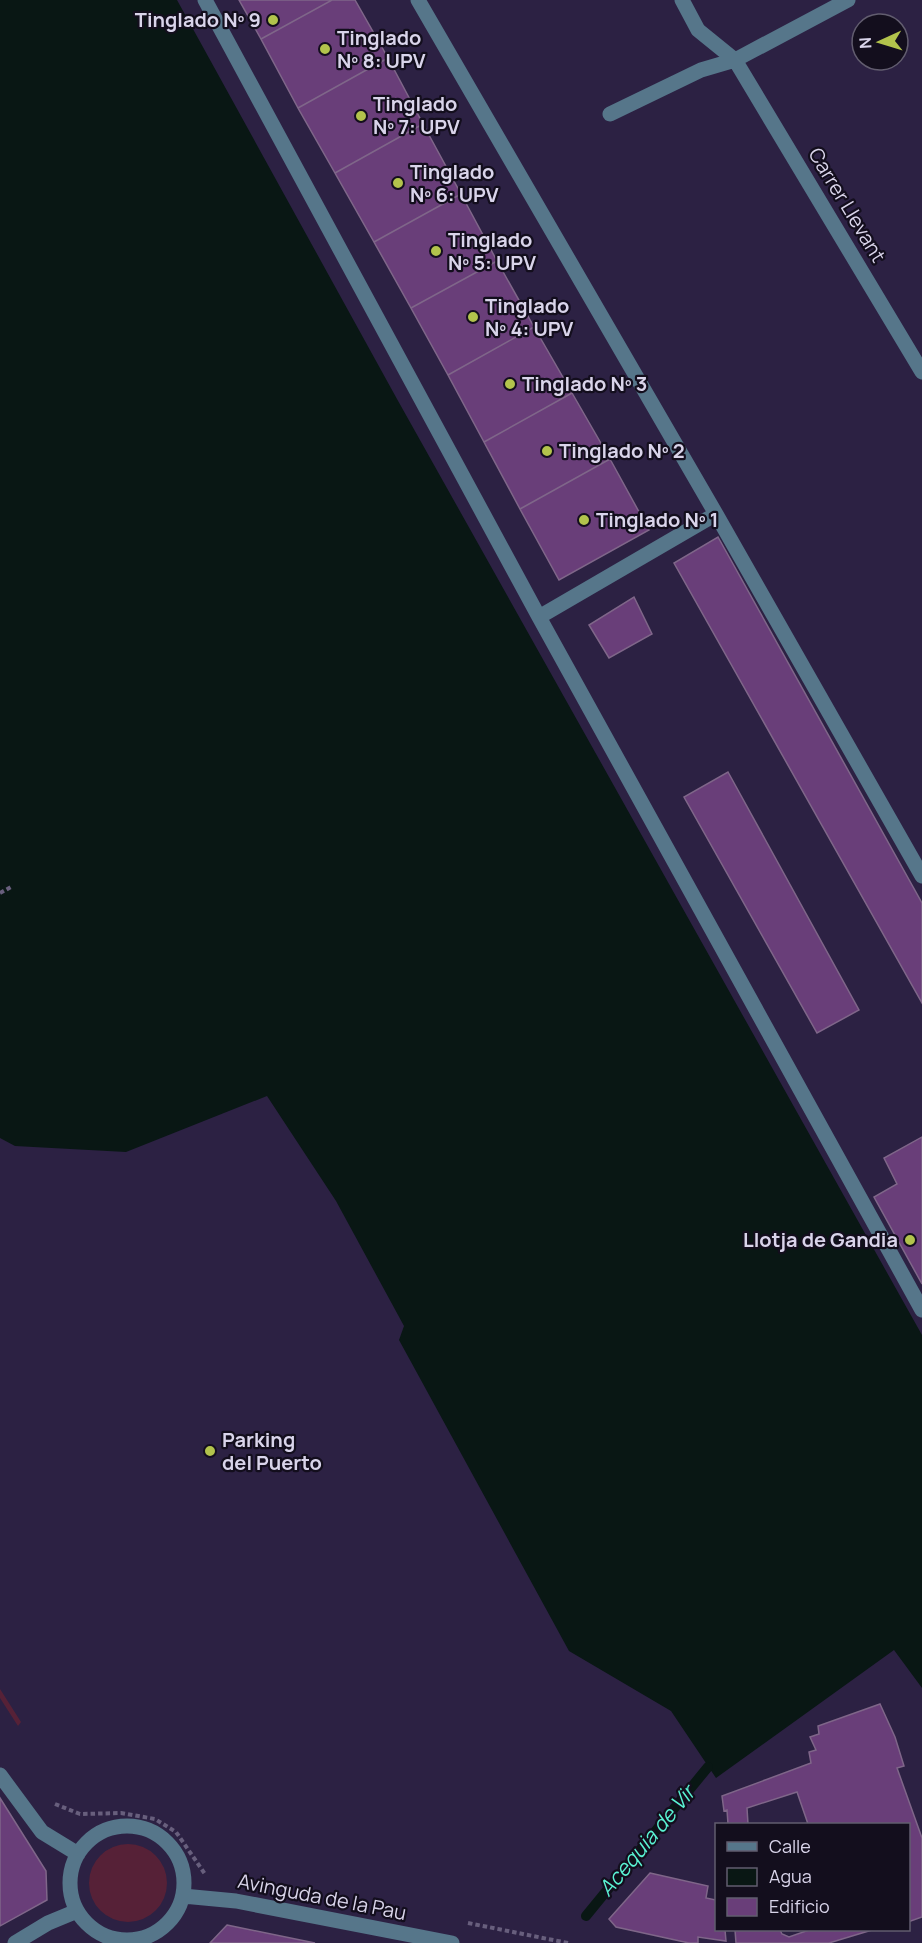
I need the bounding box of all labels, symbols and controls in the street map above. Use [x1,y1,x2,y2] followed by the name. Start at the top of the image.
[135,6,261,33] place label: Tinglado Nº 9
[850,12,910,72] north arrow
[266,13,280,27] marker: Tinglado Nº 9
[337,24,426,74] place label: Tinglado Nº 8: UPV
[854,37,876,50] text: N
[318,42,332,56] marker: Tinglado Nº 8: UPV
[373,90,460,140] place label: Tinglado Nº 7: UPV
[354,109,368,123] marker: Tinglado Nº 7: UPV
[803,142,892,267] street label: Carrer Llevant
[410,158,499,208] place label: Tinglado Nº 6: UPV
[391,176,405,190] marker: Tinglado Nº 6: UPV
[448,226,536,276] place label: Tinglado Nº 5: UPV
[429,244,443,258] marker: Tinglado Nº 5: UPV
[485,292,574,342] place label: Tinglado Nº 4: UPV
[466,310,480,324] marker: Tinglado Nº 4: UPV
[522,370,647,397] place label: Tinglado Nº 3
[503,377,517,391] marker: Tinglado Nº 3
[559,437,685,464] place label: Tinglado Nº 2
[540,444,554,458] marker: Tinglado Nº 2
[596,506,719,533] place label: Tinglado Nº 1
[577,513,591,527] marker: Tinglado Nº 1
[743,1226,898,1253] place label: Llotja de Gandia
[903,1233,917,1247] marker: Llotja de Gandia
[222,1426,322,1476] place label: Parking del Puerto
[203,1444,217,1458] marker: Parking del Puerto
[592,1777,702,1902] water label: Acequia de Vir
[715,1823,910,1931] legend
[769,1834,811,1858] text: Calle
[769,1864,812,1888] text: Agua
[235,1867,409,1926] street label: Avinguda de la Pau
[769,1894,830,1918] text: Edificio

